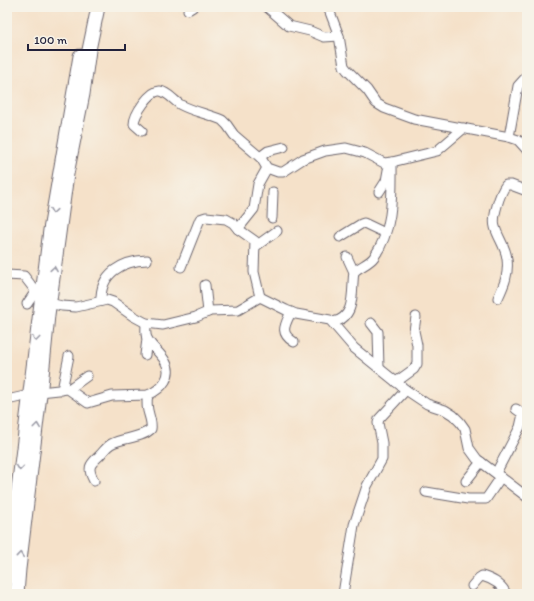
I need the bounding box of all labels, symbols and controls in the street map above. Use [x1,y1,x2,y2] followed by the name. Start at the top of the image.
[28,26,125,52] scale bar
[34,33,67,47] text: 100 m
[49,207,58,214] one-way arrow
[49,266,58,272] one-way arrow
[31,336,40,342] one-way arrow
[32,423,41,429] one-way arrow
[16,465,25,472] one-way arrow
[16,552,25,558] one-way arrow

